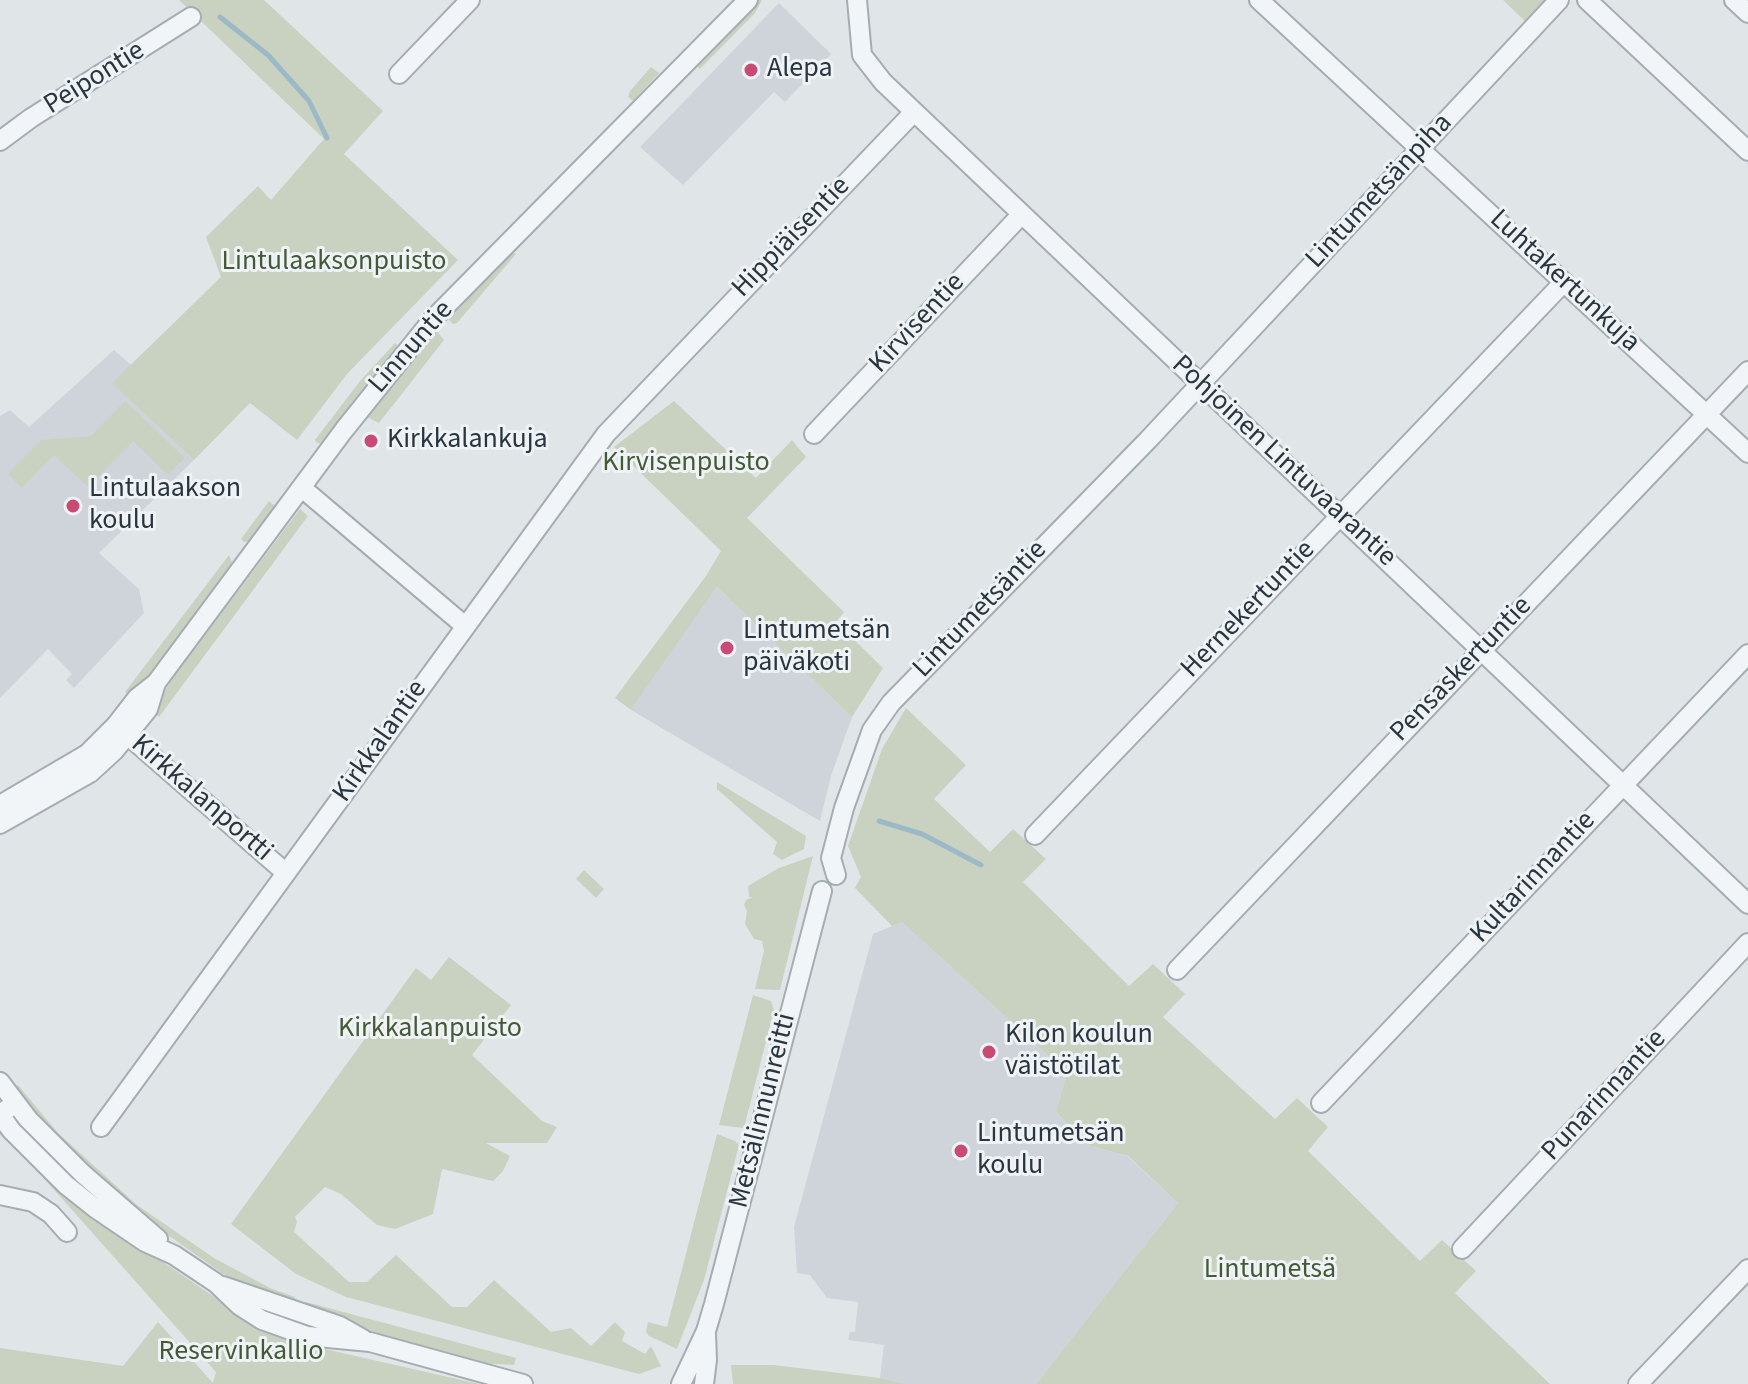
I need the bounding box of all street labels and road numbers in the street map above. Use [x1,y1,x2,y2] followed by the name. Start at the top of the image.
[39,35,151,123] street label: Peipontie
[1300,108,1460,276] street label: Lintumetsänpiha
[726,170,858,306] street label: Hippiäisentie
[1482,204,1646,360] street label: Luhtakertunkuja
[863,267,973,381] street label: Kirvisentie
[363,295,461,401] street label: Linnuntie
[1164,349,1402,575] street label: Pohjoinen Lintuvaarantie
[907,534,1055,686] street label: Lintumetsäntie
[1175,534,1323,686] street label: Hernekertuntie
[1384,590,1540,750] street label: Pensaskertuntie
[327,675,435,809] street label: Kirkkalantie
[123,728,279,870] street label: Kirkkalanportti
[1464,805,1604,951] street label: Kultarinnantie
[724,1010,804,1212] street label: Metsälinnunreitti
[1536,1023,1674,1169] street label: Punarinnantie

